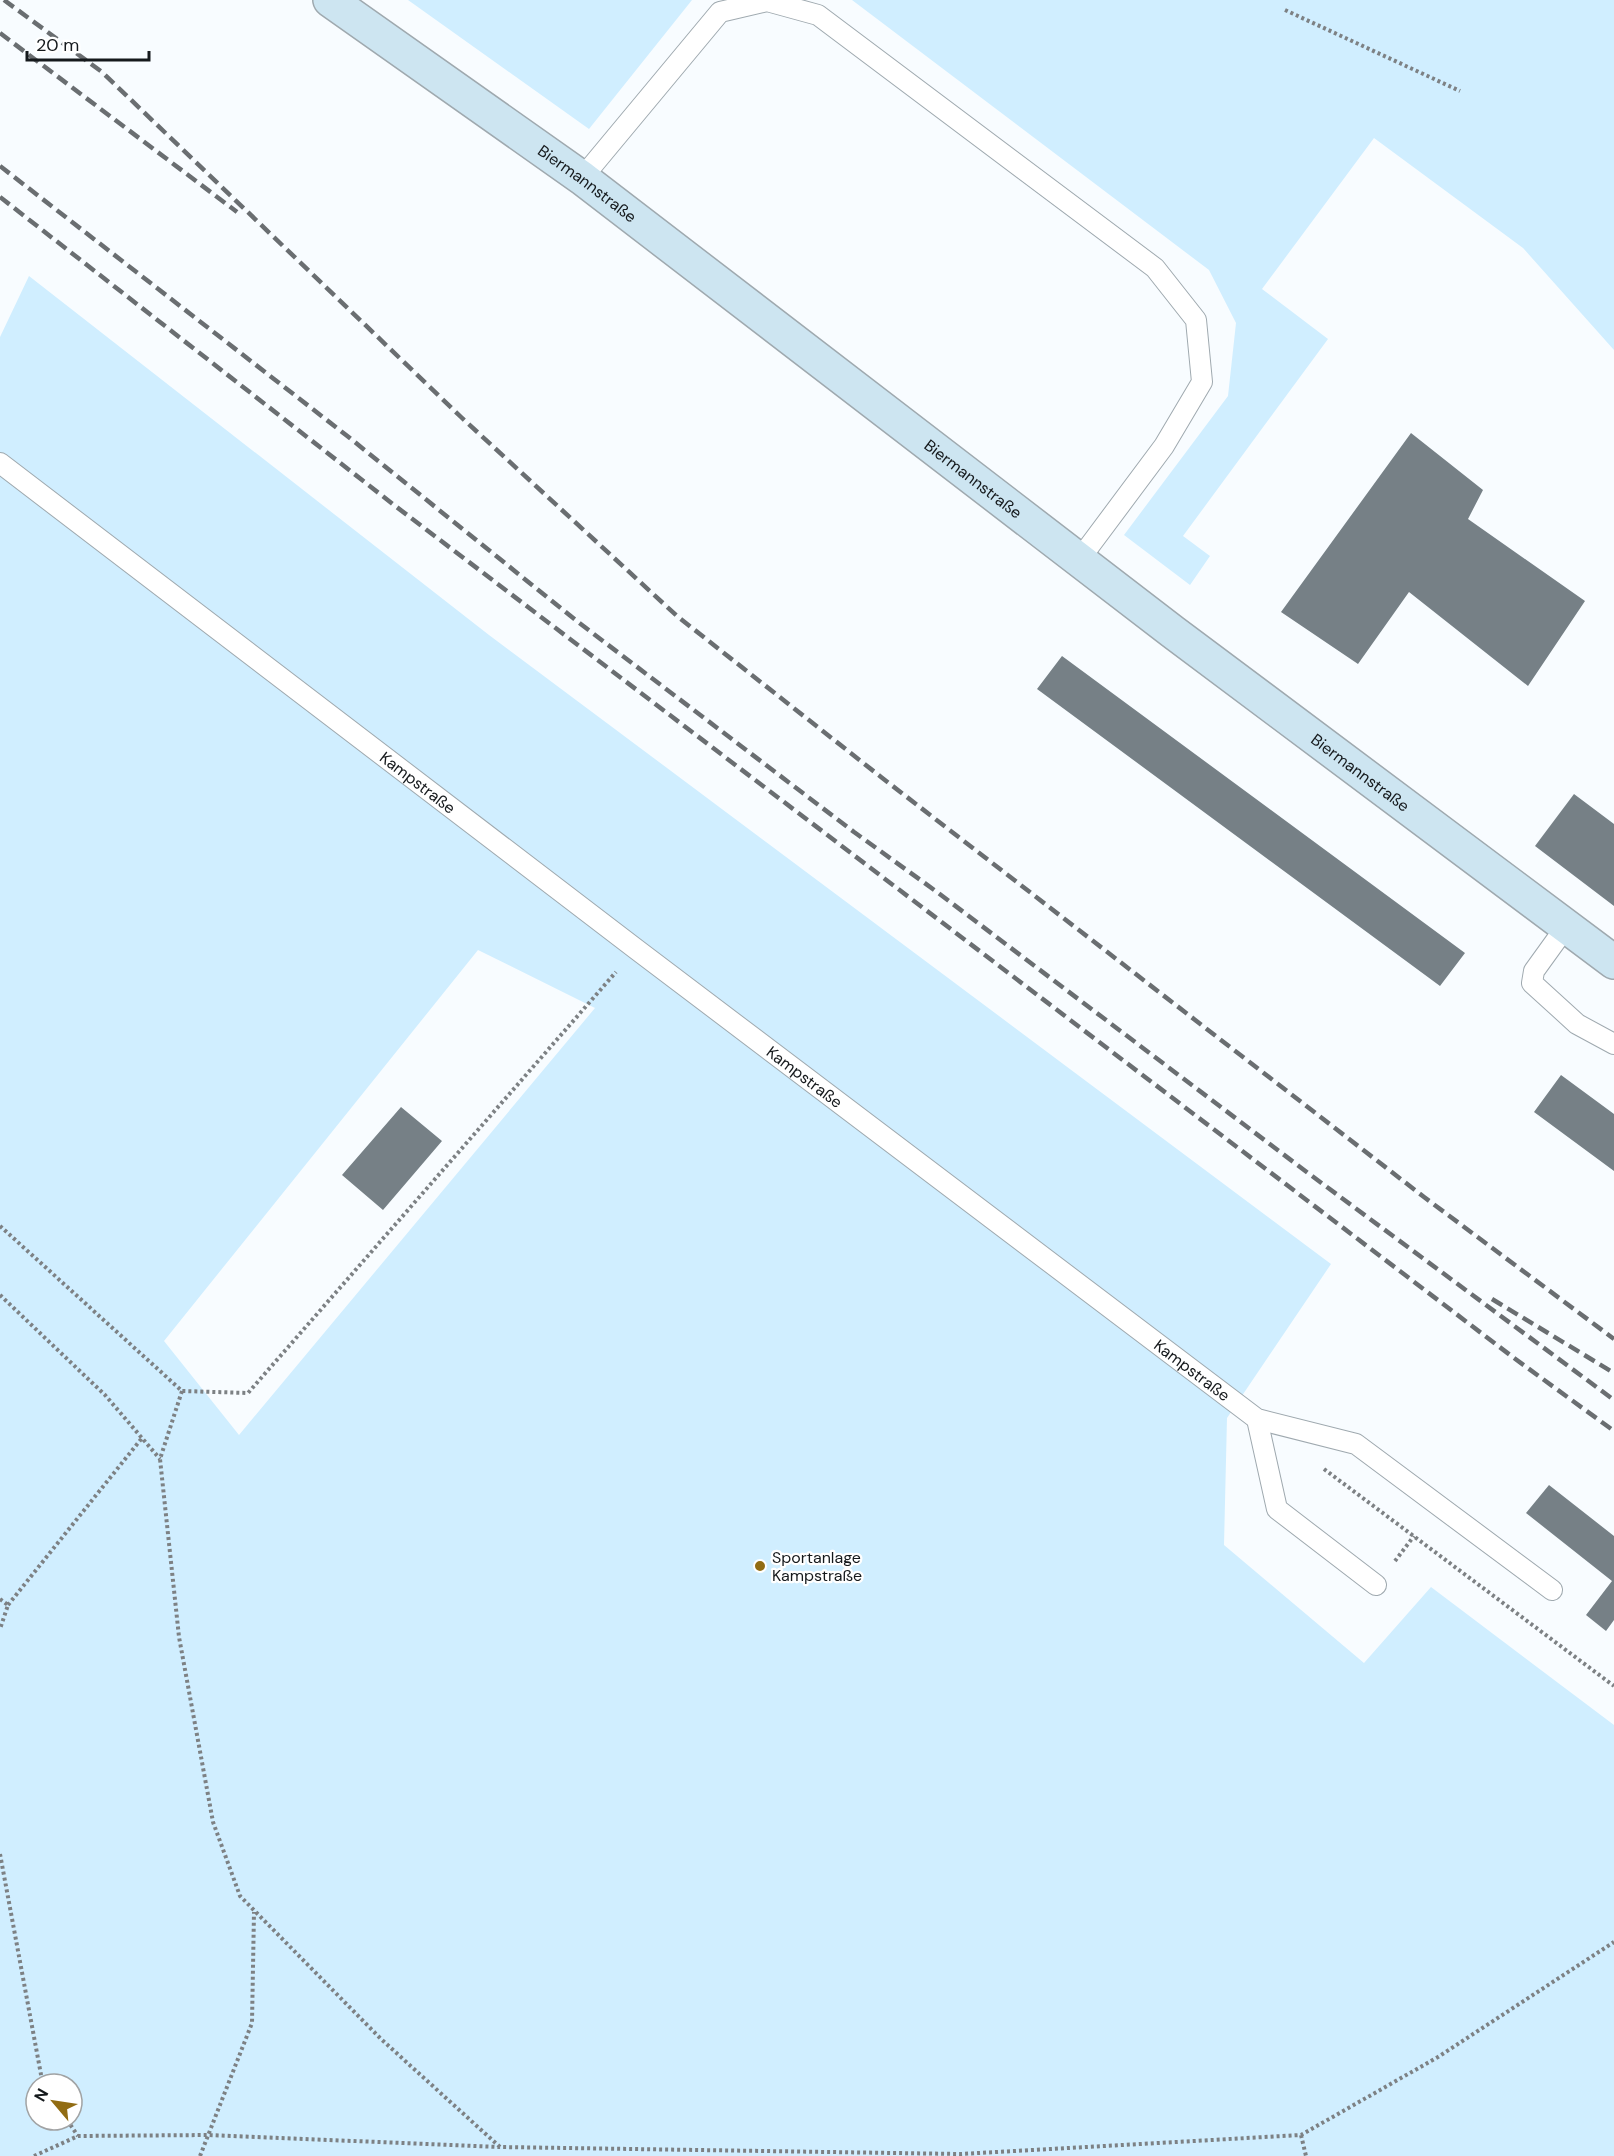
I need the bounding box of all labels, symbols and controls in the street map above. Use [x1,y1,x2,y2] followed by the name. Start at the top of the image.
[27,24,148,62] scale bar
[36,33,79,57] text: 20 m
[534,140,641,227] street label: Biermannstraße
[920,434,1026,523] street label: Biermannstraße
[1307,729,1414,816] street label: Biermannstraße
[376,747,460,818] street label: Kampstraße
[762,1041,847,1112] street label: Kampstraße
[1150,1334,1234,1406] street label: Kampstraße
[772,1547,862,1586] place label: Sportanlage Kampstraße
[753,1559,767,1573] marker: Sportanlage Kampstraße
[24,2072,84,2132] north arrow
[29,2085,53,2105] text: N

